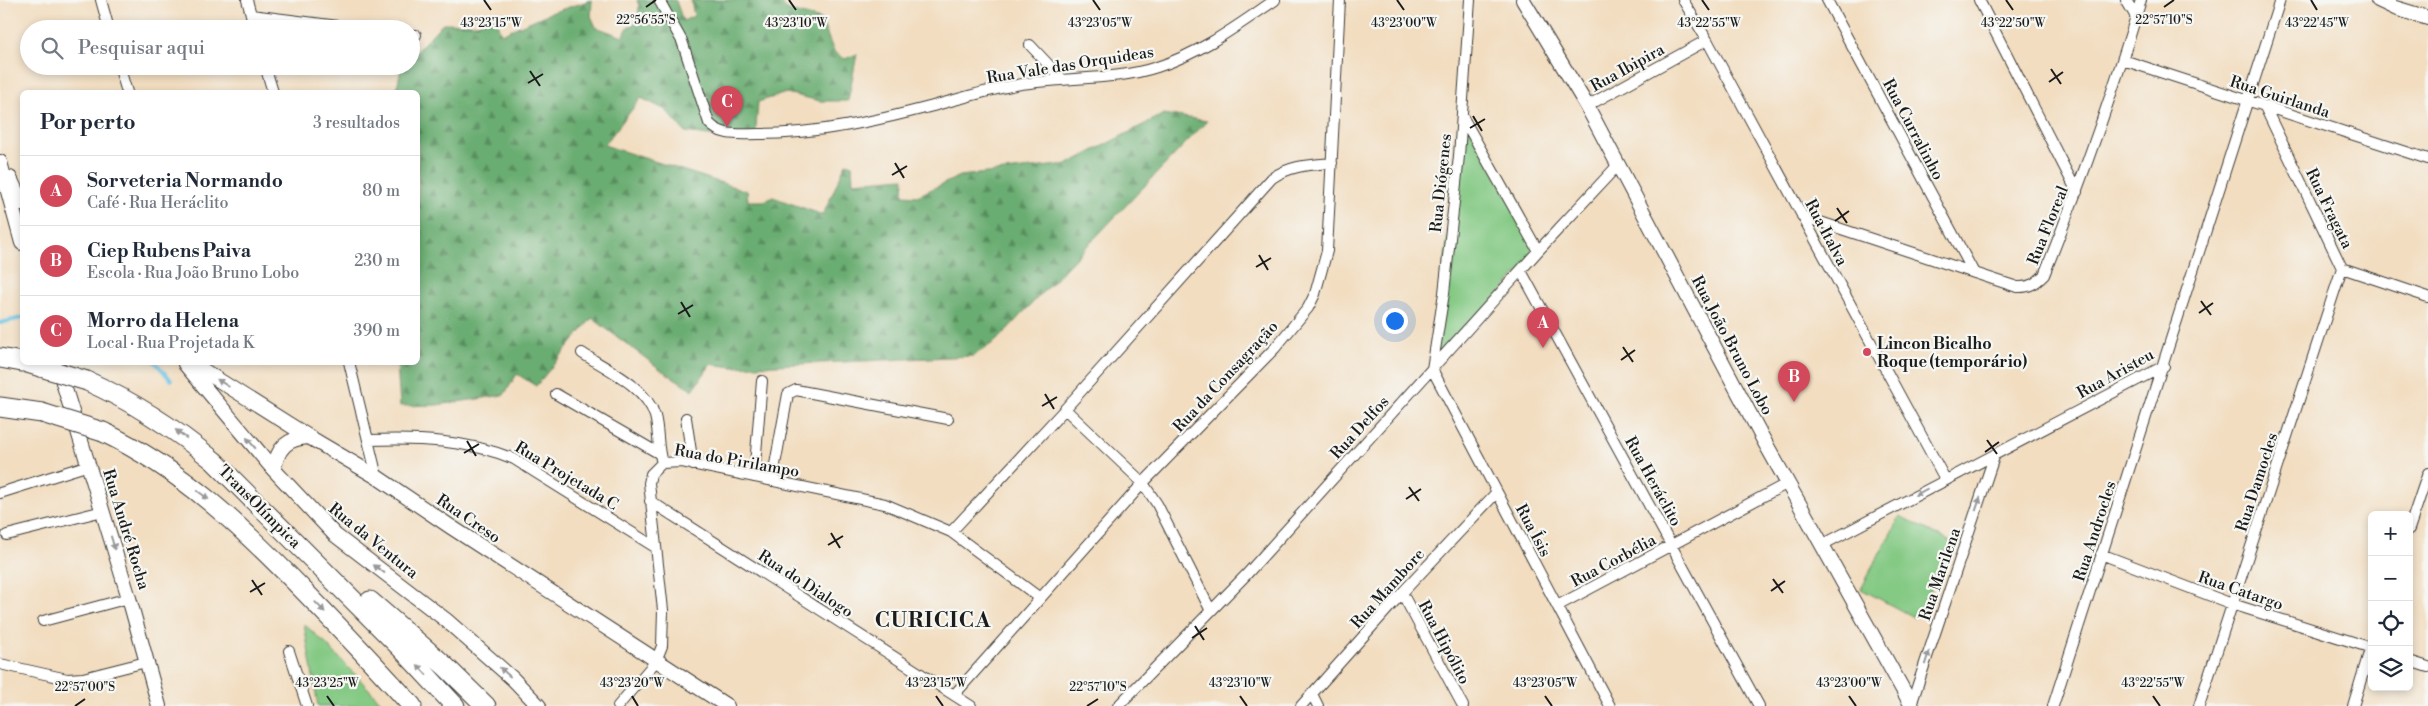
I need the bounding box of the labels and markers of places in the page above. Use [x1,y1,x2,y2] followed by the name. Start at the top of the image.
[711,86,743,127] pin: C
[1527,307,1559,348] pin: A
[1877,334,2027,372] place label: Lincon Bicalho Roque (temporário)
[1861,346,1873,358] marker: Lincon Bicalho Roque (temporário)
[1778,361,1810,402] pin: B

